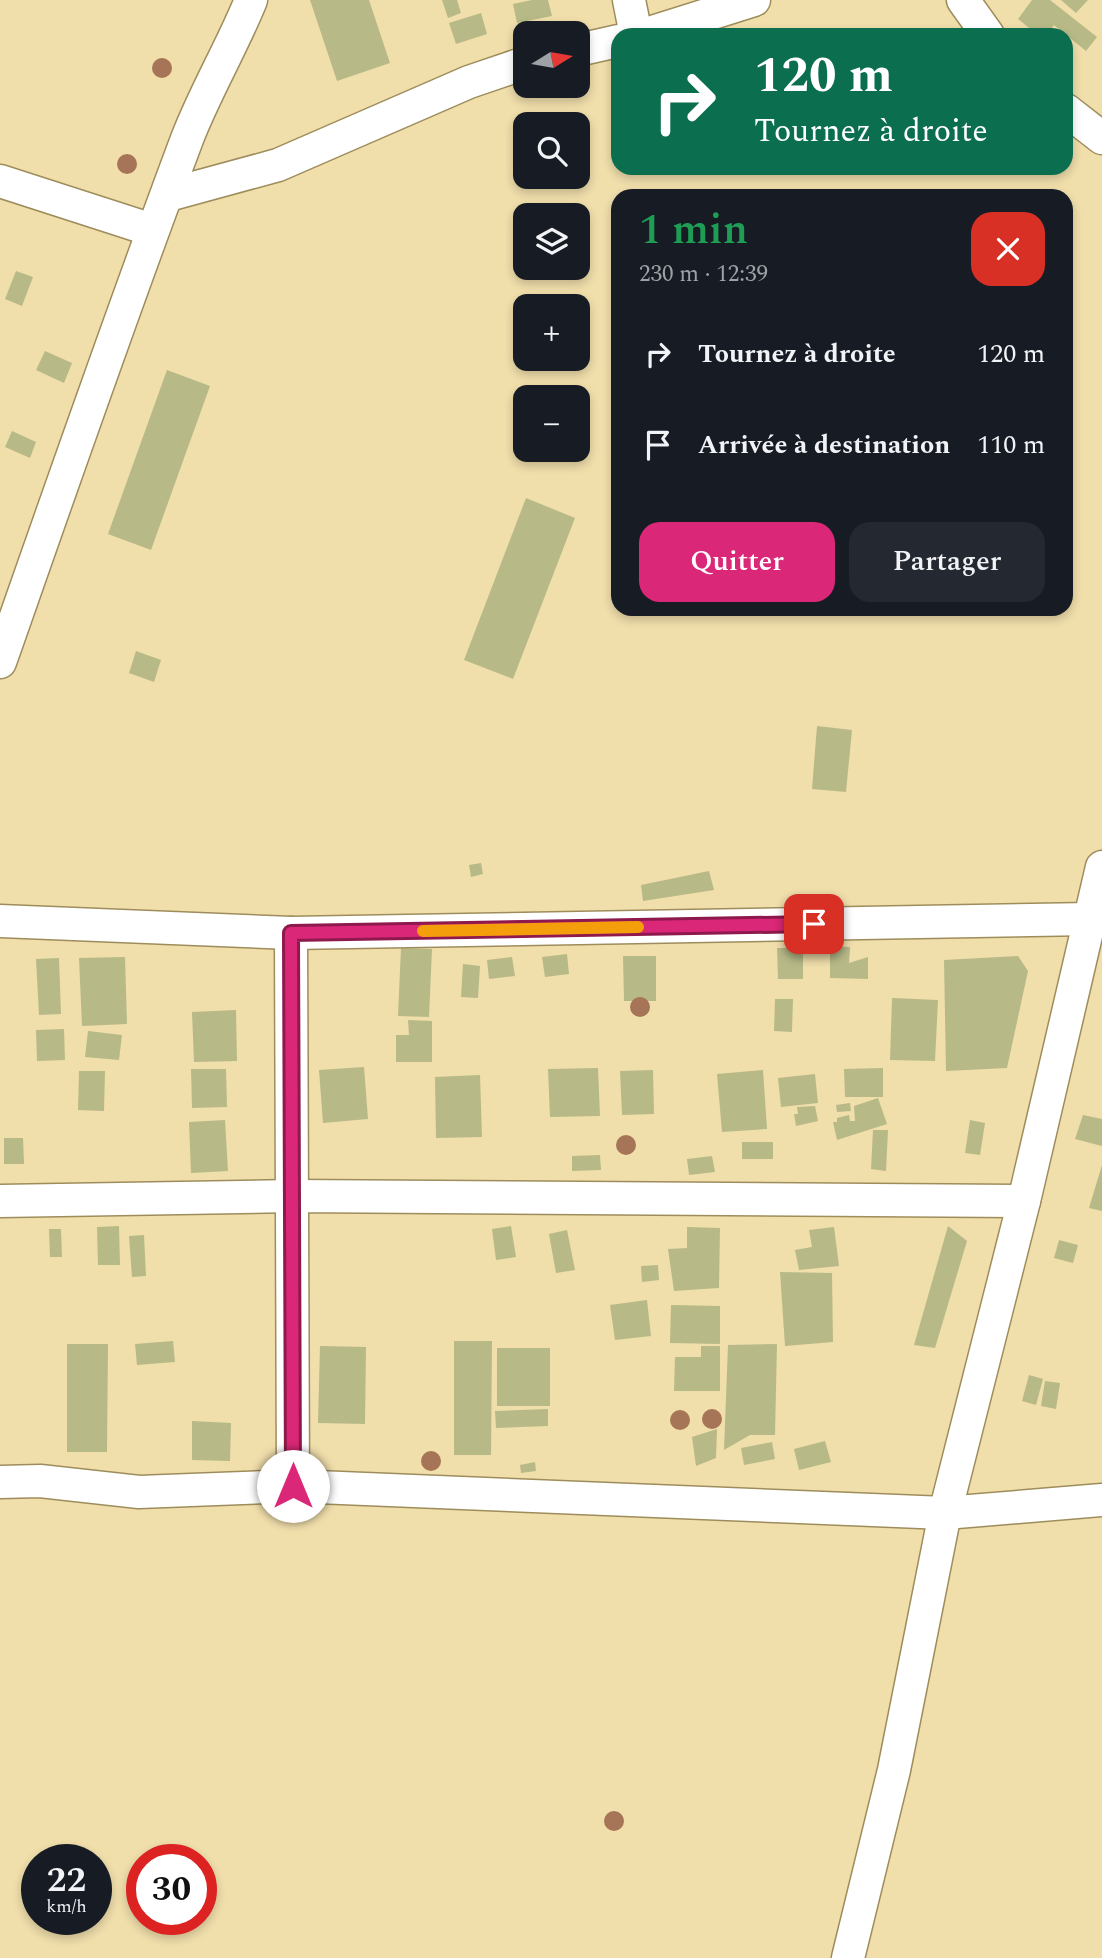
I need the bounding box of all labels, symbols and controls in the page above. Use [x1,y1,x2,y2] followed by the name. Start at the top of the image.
[513,21,590,98] north arrow
[513,21,590,462] map controls
[754,39,893,114] text: 120 m
[639,56,730,147] icon: right
[754,107,988,156] text: Tournez à droite
[513,112,590,189] button: search
[639,199,748,262] text: 1 min
[513,203,590,280] button: layers
[971,212,1045,286] button: close
[639,257,768,292] text: 230 m · 12:39
[513,294,590,371] button: +
[698,334,896,374] text: Tournez à droite
[977,334,1045,374] text: 120 m
[639,335,677,373] icon: right
[513,385,590,462] button: −
[698,425,950,465] text: Arrivée à destination
[977,425,1045,465] text: 110 m
[639,426,677,464] icon: arrive
[639,522,835,602] button: Quitter
[849,522,1045,602] button: Partager
[784,894,844,954] pin
[795,905,833,943] icon: arrive
[256,1449,330,1523] position arrow
[126,1844,217,1935] speed limit sign: 30
[47,1854,86,1907] text: 22
[46,1893,87,1920] text: km/h

